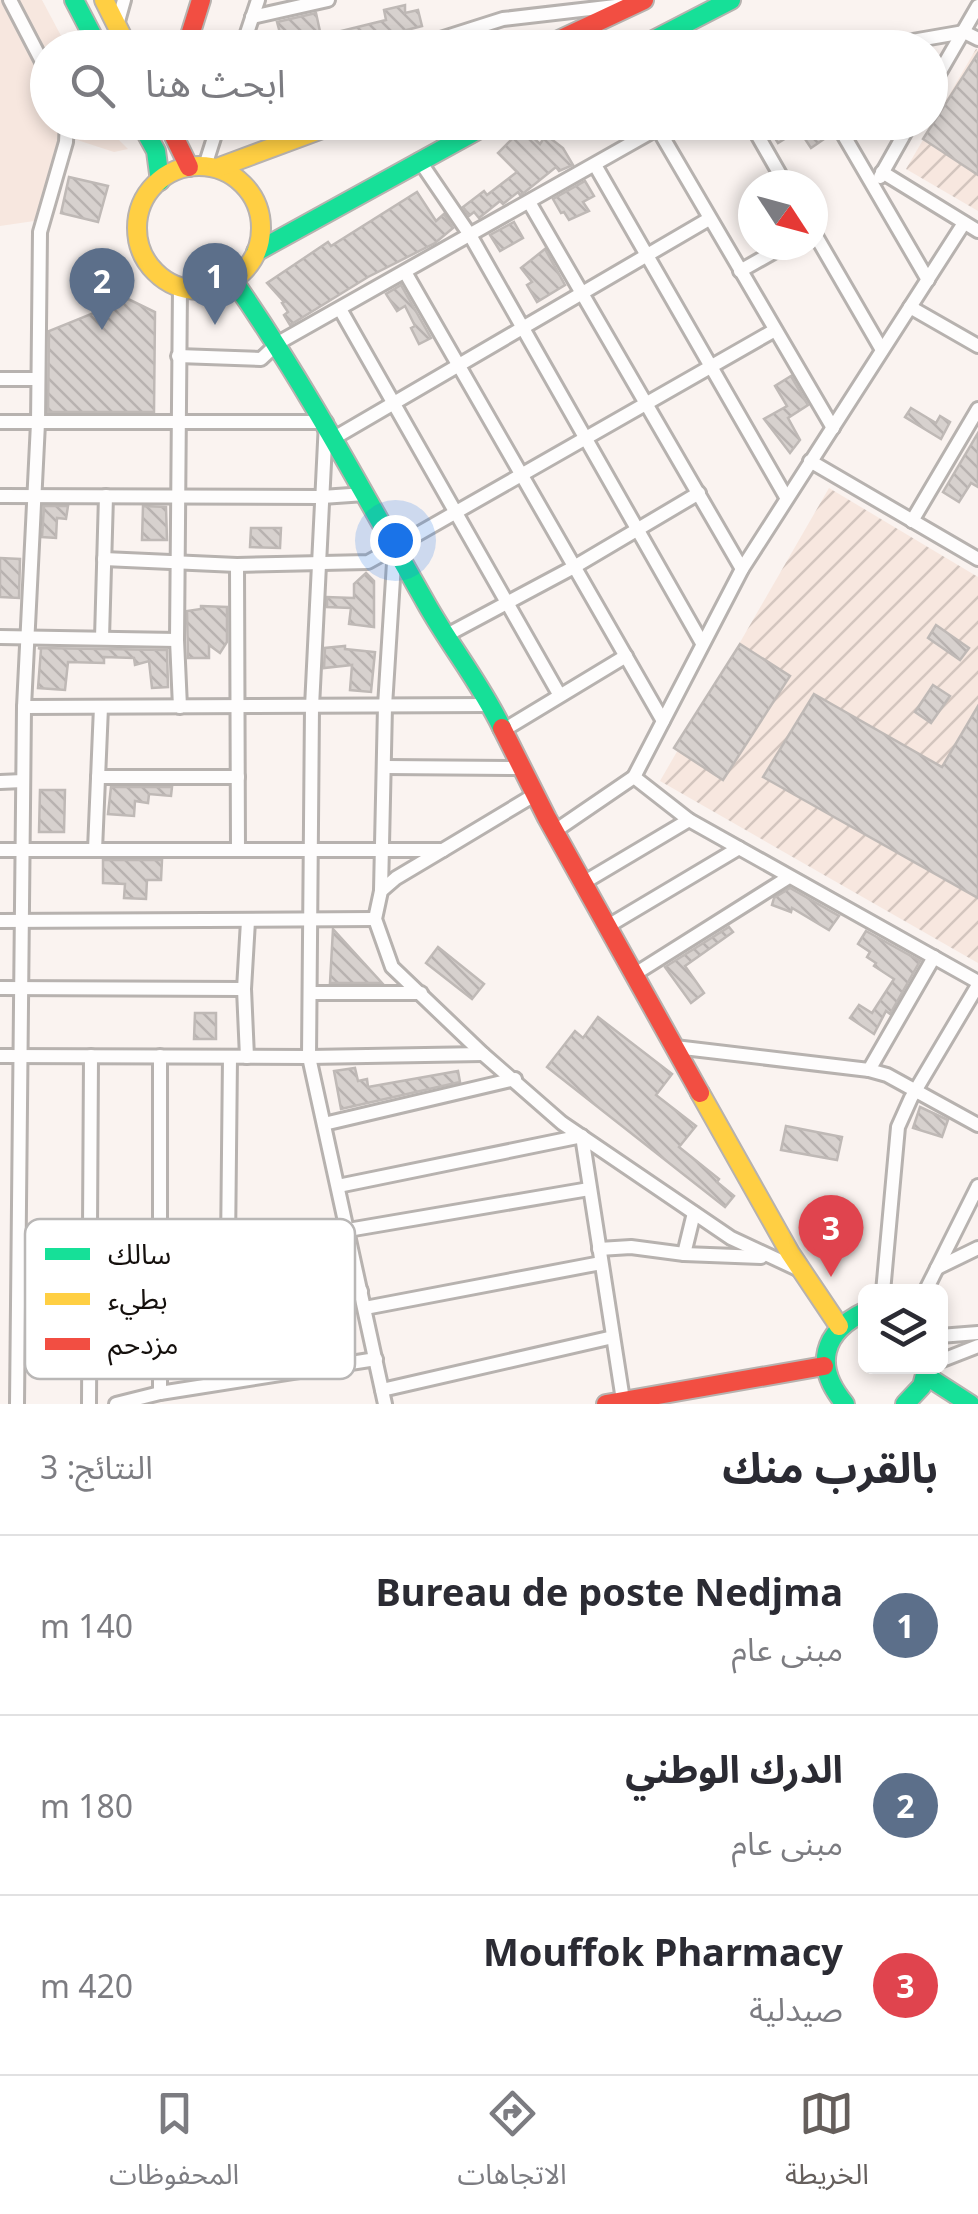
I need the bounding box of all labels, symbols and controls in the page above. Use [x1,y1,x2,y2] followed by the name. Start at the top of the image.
[30,30,948,140] search box
[145,56,286,108] text: ابحث هنا
[65,58,120,113] icon: search
[738,170,828,260] north arrow
[182,242,248,325] pin: 1
[70,248,134,330] pin: 2
[370,515,421,566] your location
[798,1194,864,1277] pin: 3
[25,1219,355,1379] legend
[108,1234,171,1272] text: سالك
[108,1279,168,1320] text: بطيء
[858,1284,948,1374] map controls
[858,1284,948,1374] button: layers
[108,1324,179,1366] text: مزدحم
[722,1438,938,1495] text: بالقرب منك
[40,1445,153,1488] text: النتائج: 3
[376,1565,843,1617] text: Bureau de poste Nedjma
[40,1604,133,1647] text: 140 m
[896,1604,915,1647] text: 1
[731,1627,843,1670] text: مبنى عام
[625,1742,843,1794] text: الدرك الوطني
[40,1784,133,1827] text: 180 m
[896,1784,915,1827] text: 2
[731,1821,843,1864] text: مبنى عام
[483,1925,843,1977] text: Mouffok Pharmacy
[40,1964,133,2007] text: 420 m
[896,1964,915,2007] text: 3
[749,1987,843,2030] text: صيدلية
[109,2086,239,2205] tab: المحفوظات
[457,2086,567,2205] tab: الاتجاهات
[785,2086,869,2205] tab: الخريطة

